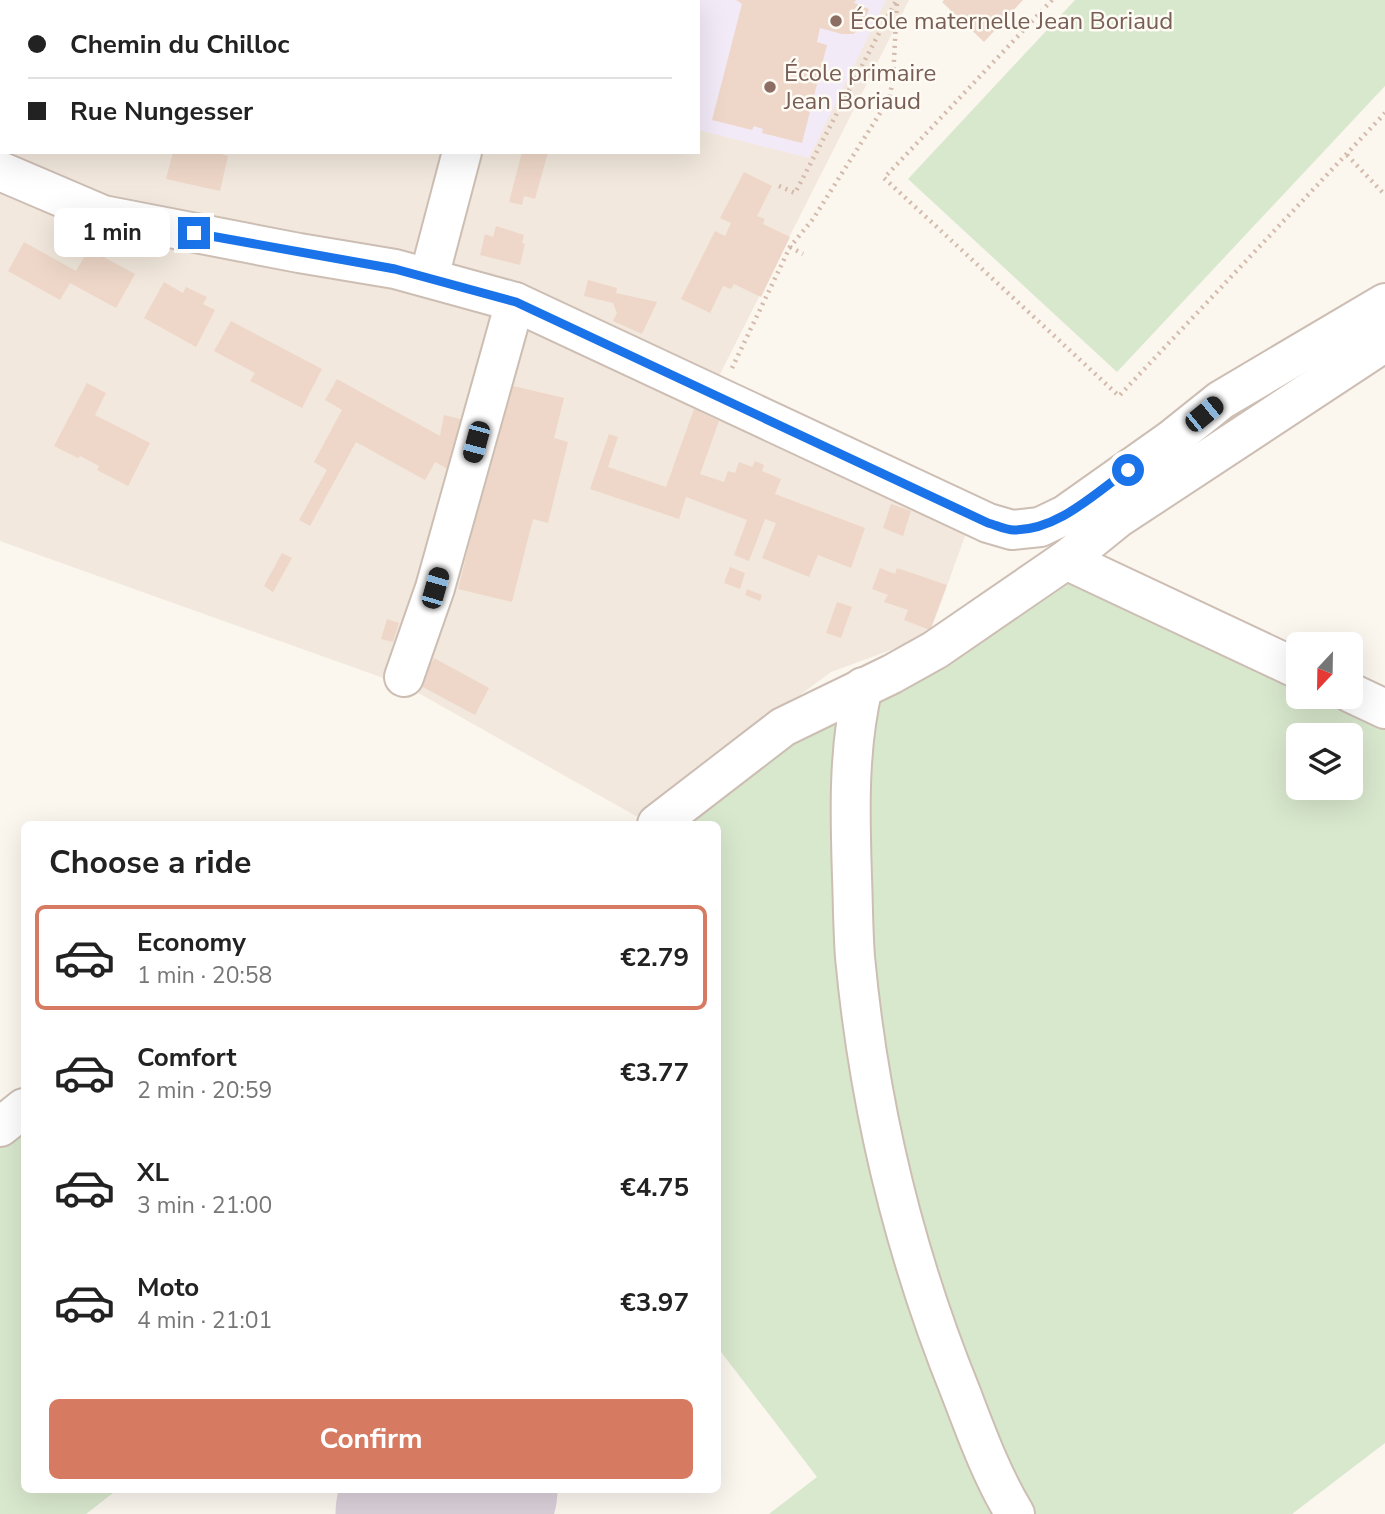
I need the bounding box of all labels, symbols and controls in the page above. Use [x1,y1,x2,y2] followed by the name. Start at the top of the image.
[850,5,1173,37] place label: École maternelle Jean Boriaud
[828,13,844,29] marker: École maternelle Jean Boriaud
[70,27,290,62] text: Chemin du Chilloc
[783,57,936,117] place label: École primaire Jean Boriaud
[762,79,778,95] marker: École primaire Jean Boriaud
[70,94,253,129] text: Rue Nungesser
[54,208,170,258] callout: 1 min
[82,217,142,248] text: 1 min
[178,217,210,249] route end
[1182,393,1227,435] car
[461,419,492,465] car
[1112,454,1144,486] route start
[420,565,451,611] car
[1286,632,1363,709] north arrow
[1286,632,1363,800] map controls
[1286,723,1363,800] button: layers
[49,841,251,884] text: Choose a ride
[137,925,246,960] text: Economy
[53,926,116,989] icon: car
[620,940,689,975] text: €2.79
[137,960,272,991] text: 1 min · 20:58
[137,1040,237,1075] text: Comfort
[53,1041,116,1104] icon: car
[620,1055,689,1090] text: €3.77
[137,1075,272,1106] text: 2 min · 20:59
[137,1155,169,1190] text: XL
[53,1156,116,1219] icon: car
[620,1170,689,1205] text: €4.75
[137,1190,272,1221] text: 3 min · 21:00
[137,1270,199,1305] text: Moto
[53,1271,116,1334] icon: car
[620,1285,689,1320] text: €3.97
[137,1305,272,1336] text: 4 min · 21:01
[49,1399,693,1479] button: Confirm

